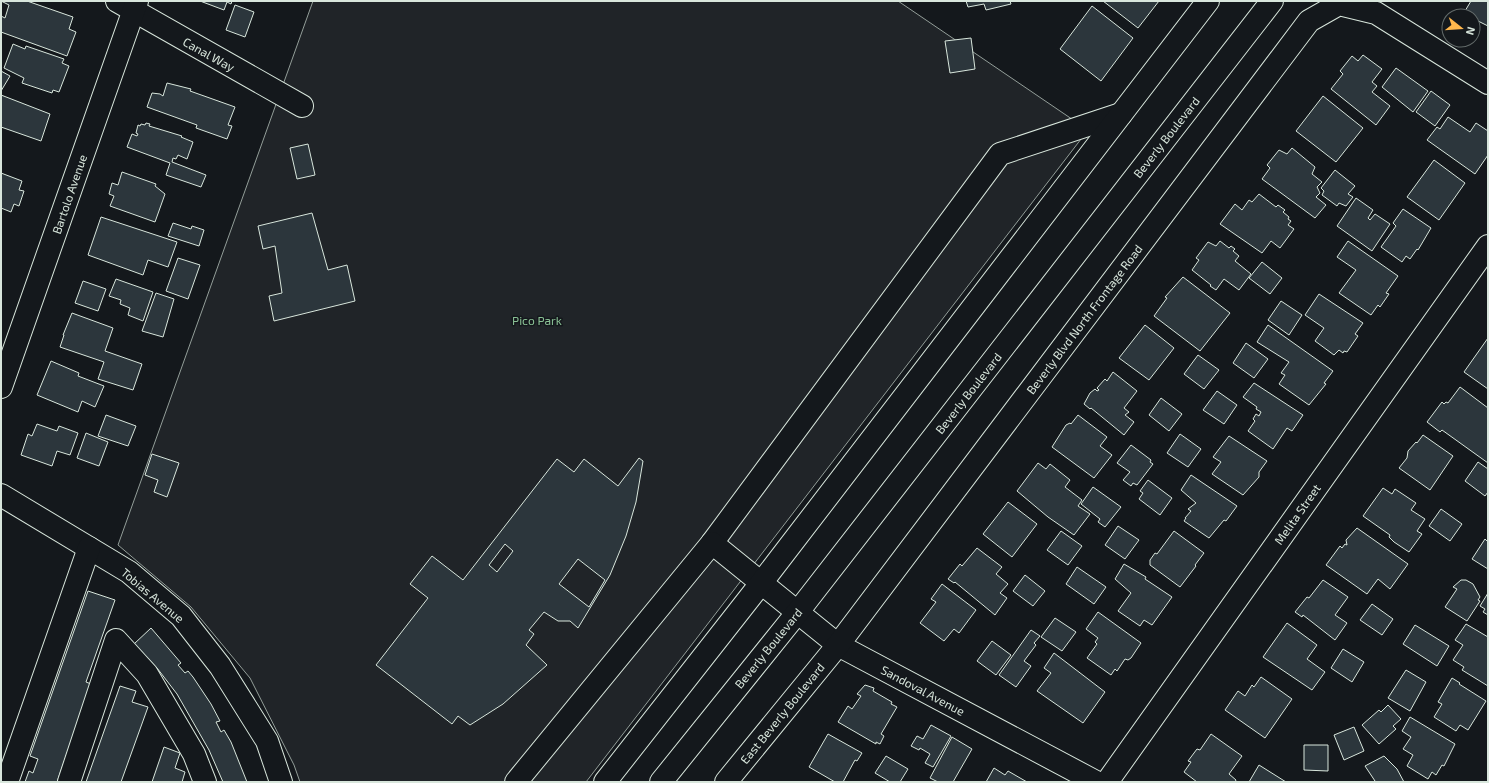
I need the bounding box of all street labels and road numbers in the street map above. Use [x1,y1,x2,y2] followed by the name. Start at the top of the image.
[181,34,238,74] street label: Canal Way
[1130,94,1202,180] street label: Beverly Boulevard
[49,152,89,236] street label: Bartolo Avenue
[1023,241,1145,397] street label: Beverly Blvd North Frontage Road
[932,350,1004,436] street label: Beverly Boulevard
[1271,481,1323,547] street label: Melita Street
[119,565,187,625] street label: Tobias Avenue
[731,605,805,691] street label: Beverly Boulevard
[737,660,827,766] street label: East Beverly Boulevard
[879,662,967,718] street label: Sandoval Avenue

